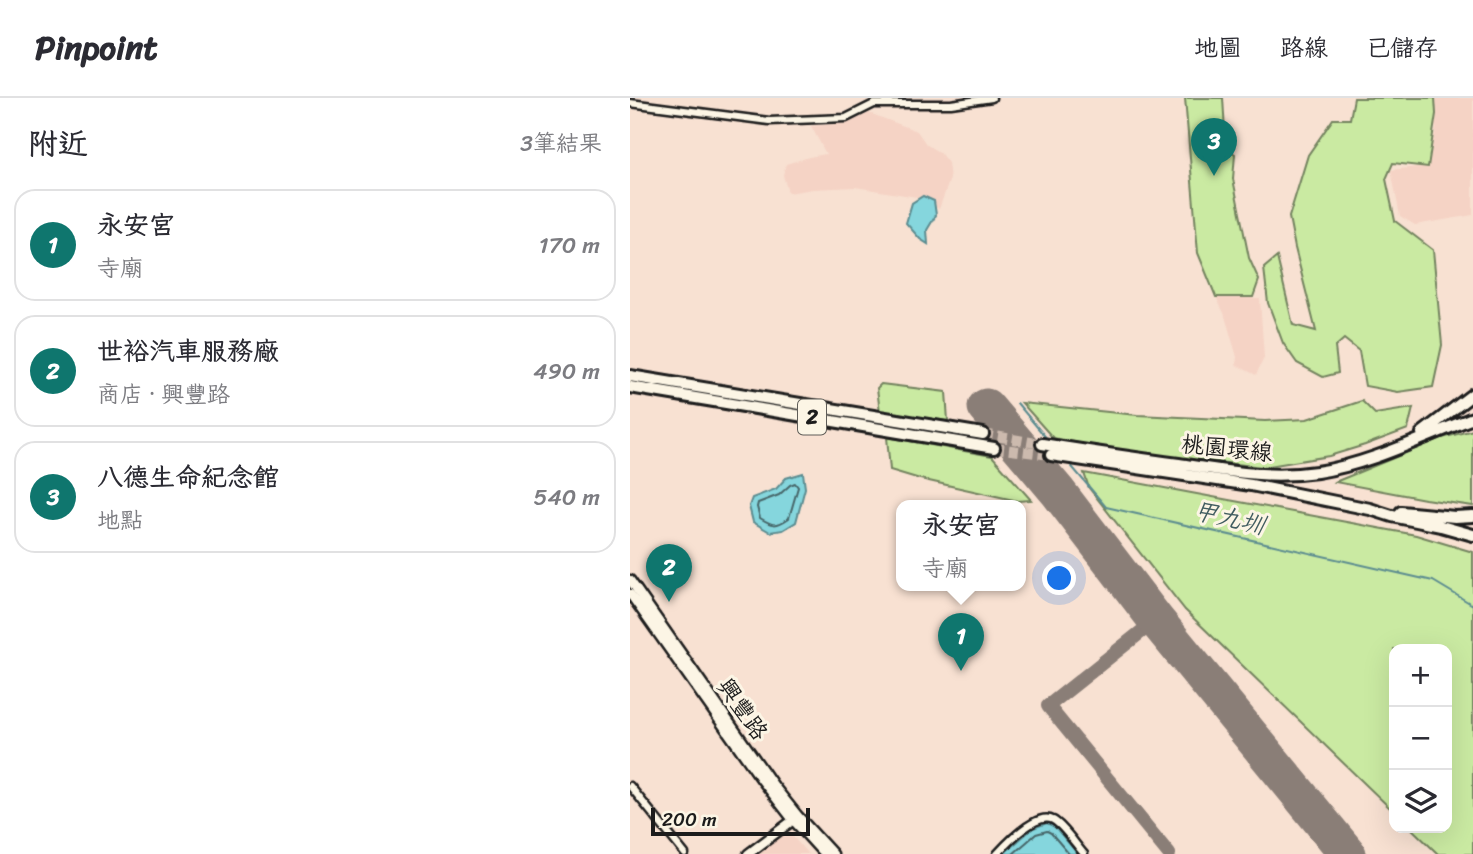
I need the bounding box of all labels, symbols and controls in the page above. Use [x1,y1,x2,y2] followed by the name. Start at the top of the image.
[35,19,158,77] text: Pinpoint
[1194,27,1242,69] text: 地圖
[1280,27,1328,69] text: 路線
[1366,27,1438,69] text: 已儲存
[28,117,88,171] text: 附近
[1191,118,1237,176] pin: 3
[520,123,602,164] text: 3筆結果
[97,202,175,248] text: 永安宮
[48,225,58,266] text: 1
[539,225,600,266] text: 170 m
[97,248,143,289] text: 寺廟
[97,328,279,374] text: 世裕汽車服務廠
[46,351,60,392] text: 2
[533,351,600,392] text: 490 m
[97,374,230,415] text: 商店 · 興豐路
[798,400,826,434] road number: 2
[1179,423,1275,474] street label: 桃園環線
[97,454,279,500] text: 八德生命紀念館
[47,477,59,518] text: 3
[533,477,600,518] text: 540 m
[1189,489,1272,547] water label: 甲九圳
[97,500,143,541] text: 地點
[896,500,1026,591] popup
[922,502,1000,548] text: 永安宮
[646,544,692,602] pin: 2
[922,548,968,589] text: 寺廟
[1042,561,1076,595] your location
[938,613,984,671] pin: 1
[1389,644,1452,833] map controls
[1389,644,1452,707] button: +
[706,669,779,749] street label: 興豐路
[1389,707,1452,770] button: −
[1389,770,1452,833] button: layers
[662,803,717,836] text: 200 m
[651,805,810,837] scale bar

